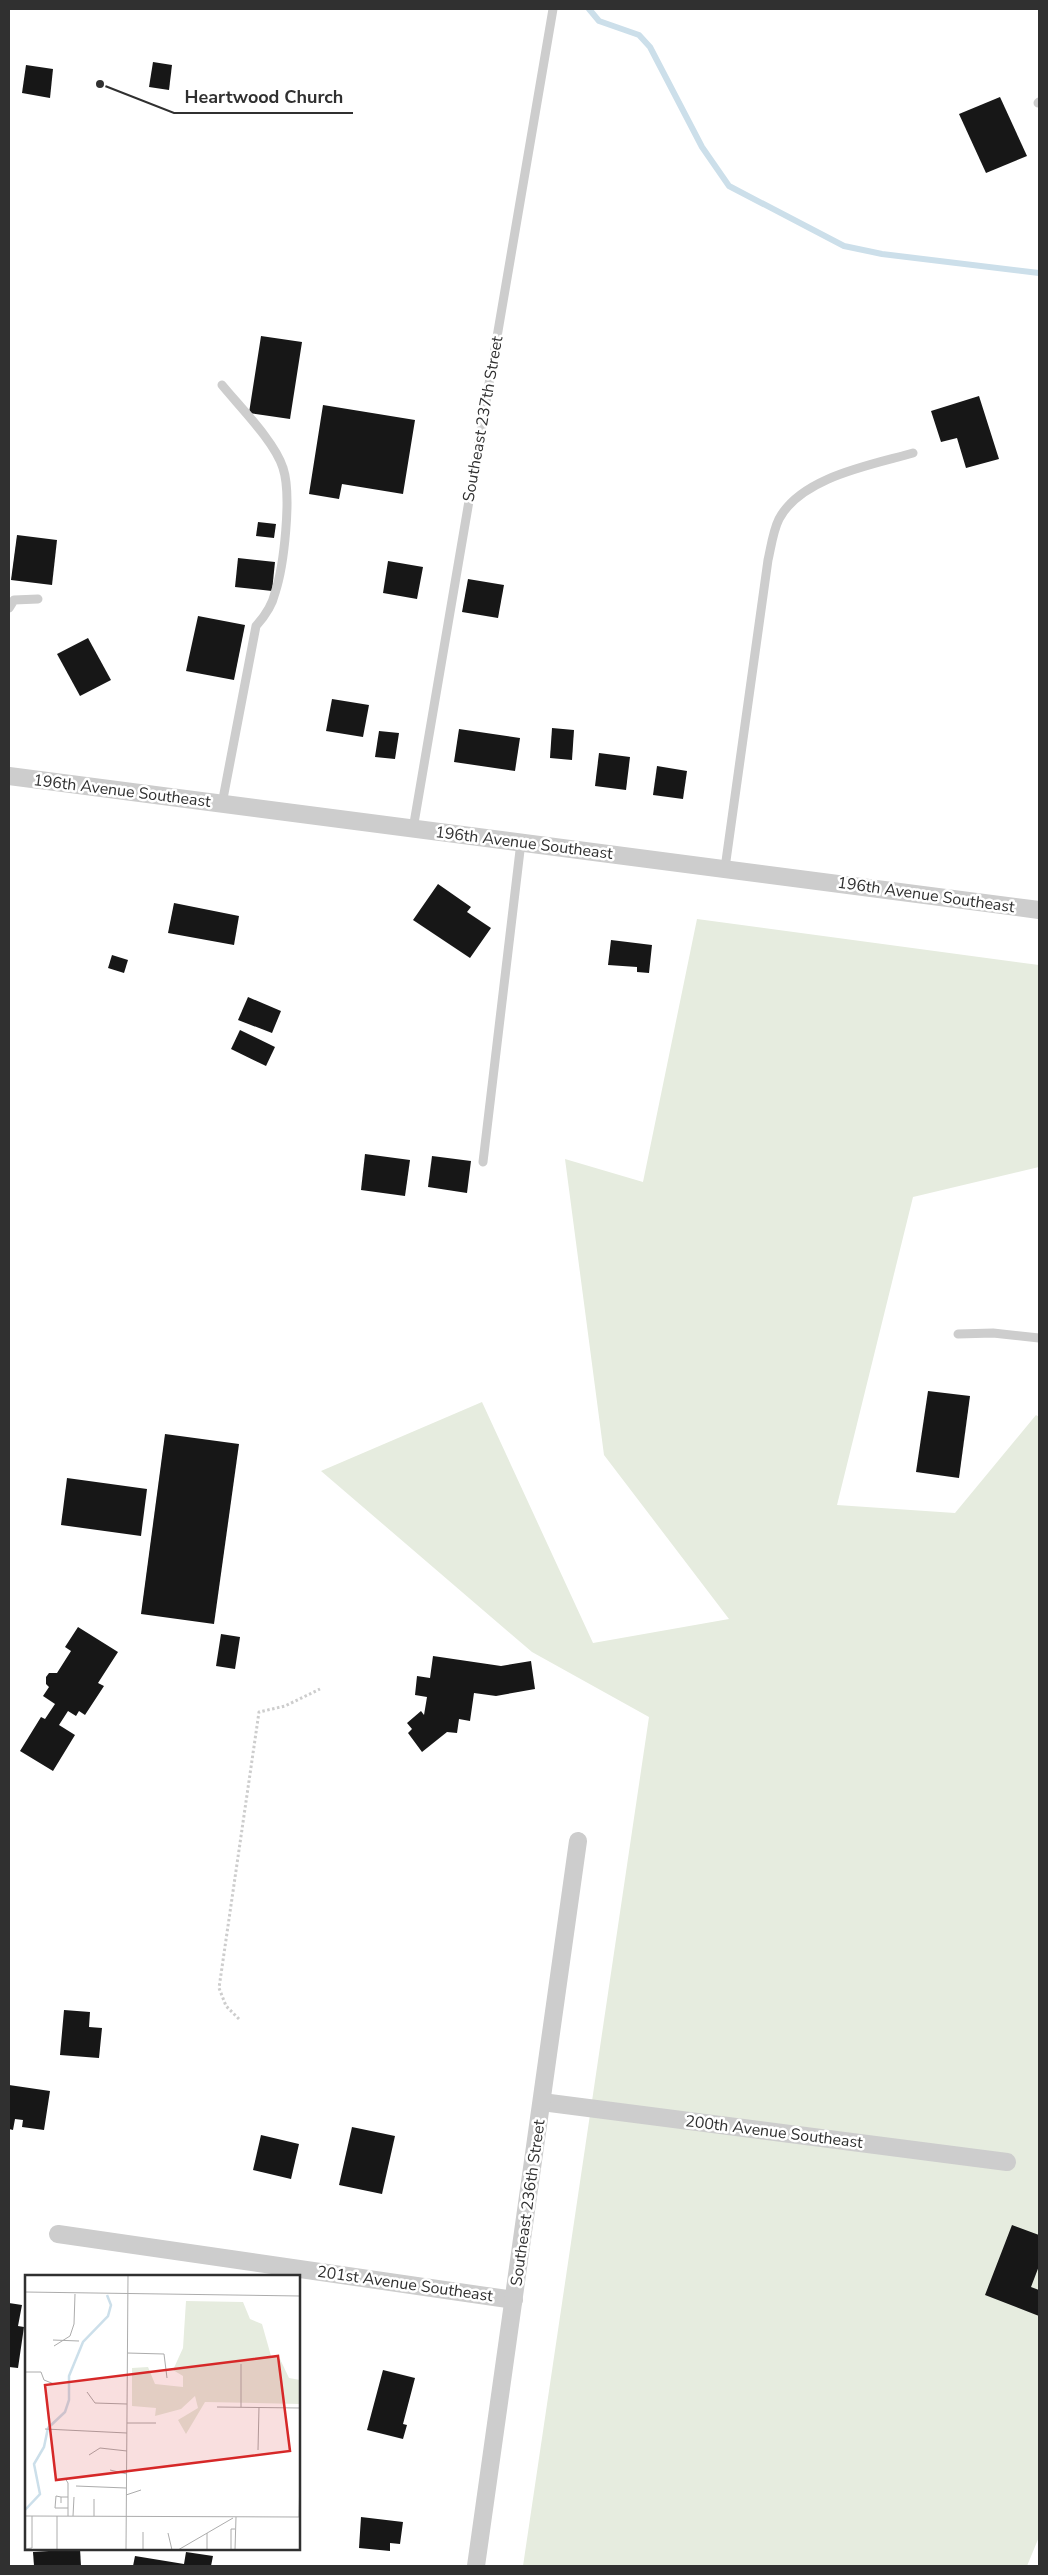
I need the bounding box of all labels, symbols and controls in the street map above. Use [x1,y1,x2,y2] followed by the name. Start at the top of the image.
[174,80,353,113] callout: Heartwood Church
[185,85,343,109] text: Heartwood Church
[458,334,508,504] street label: Southeast 237th Street
[32,769,212,813] street label: 196th Avenue Southeast
[434,821,614,865] street label: 196th Avenue Southeast
[836,872,1016,918] street label: 196th Avenue Southeast
[684,2110,864,2154] street label: 200th Avenue Southeast
[505,2118,551,2288] street label: Southeast 236th Street
[316,2261,495,2307] street label: 201st Avenue Southeast
[25,2275,300,2550] inset map

